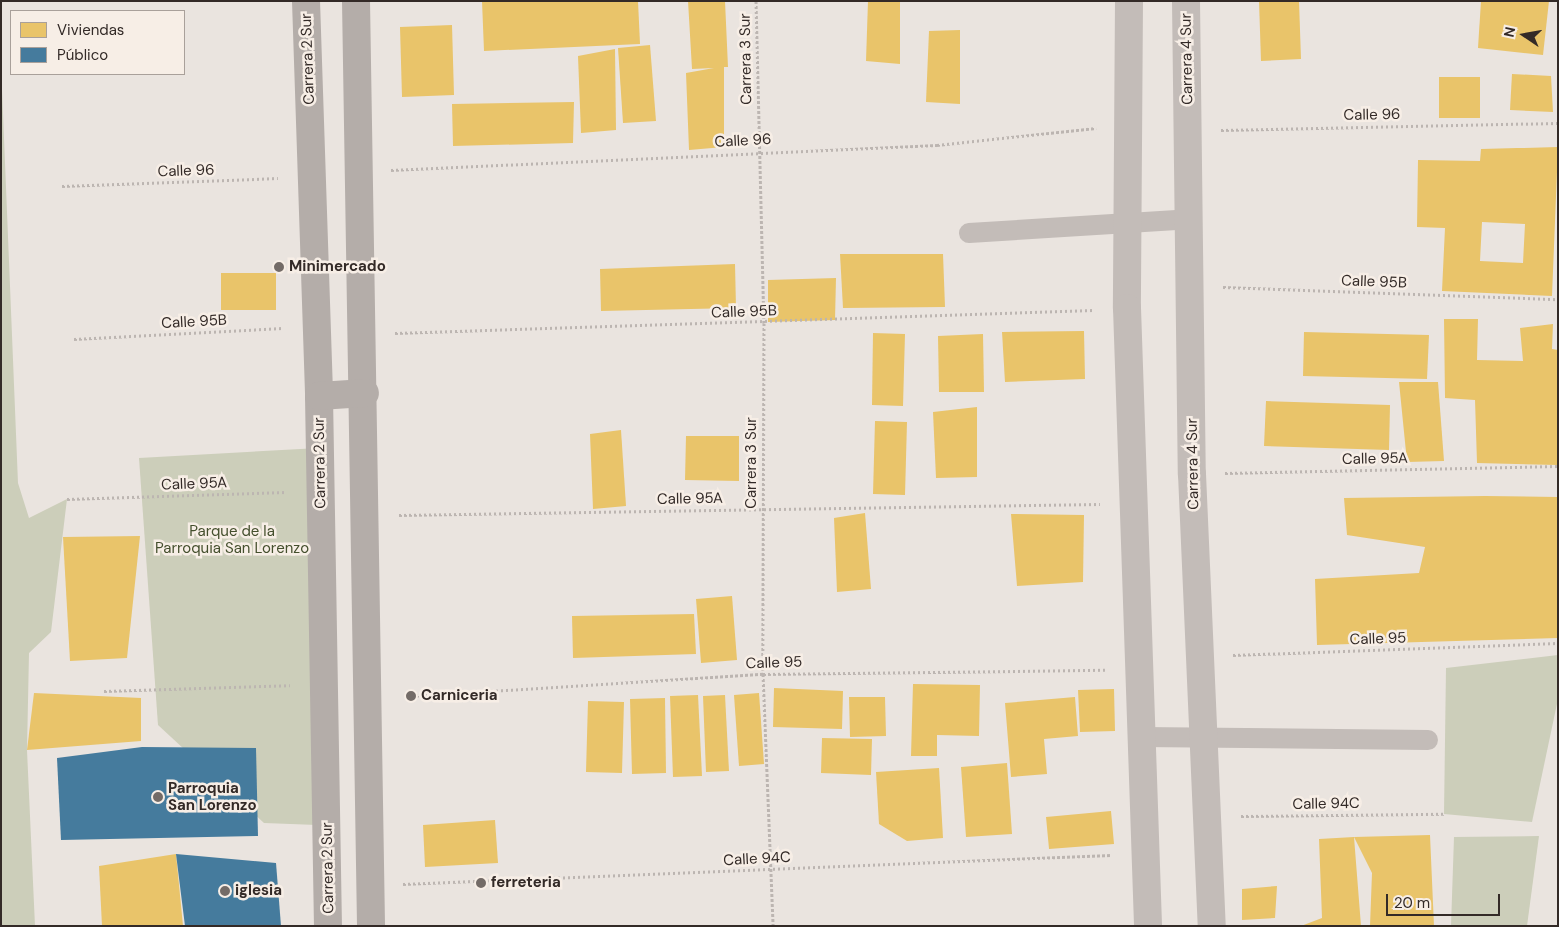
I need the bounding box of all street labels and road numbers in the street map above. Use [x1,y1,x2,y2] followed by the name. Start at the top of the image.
[297,13,319,105] street label: Carrera 2 Sur
[736,13,756,105] street label: Carrera 3 Sur
[1177,13,1197,105] street label: Carrera 4 Sur
[1343,106,1401,124] street label: Calle 96
[714,131,772,151] street label: Calle 96
[157,161,215,181] street label: Calle 96
[1341,272,1407,292] street label: Calle 95B
[711,302,777,322] street label: Calle 95B
[161,311,227,333] street label: Calle 95B
[310,417,330,509] street label: Carrera 2 Sur
[743,417,761,509] street label: Carrera 3 Sur
[1183,418,1203,510] street label: Carrera 4 Sur
[1342,449,1408,469] street label: Calle 95A
[161,474,227,494] street label: Calle 95A
[657,489,723,509] street label: Calle 95A
[1349,629,1407,649] street label: Calle 95
[745,653,803,673] street label: Calle 95
[1292,794,1360,814] street label: Calle 94C
[318,822,338,914] street label: Carrera 2 Sur
[723,848,791,870] street label: Calle 94C

